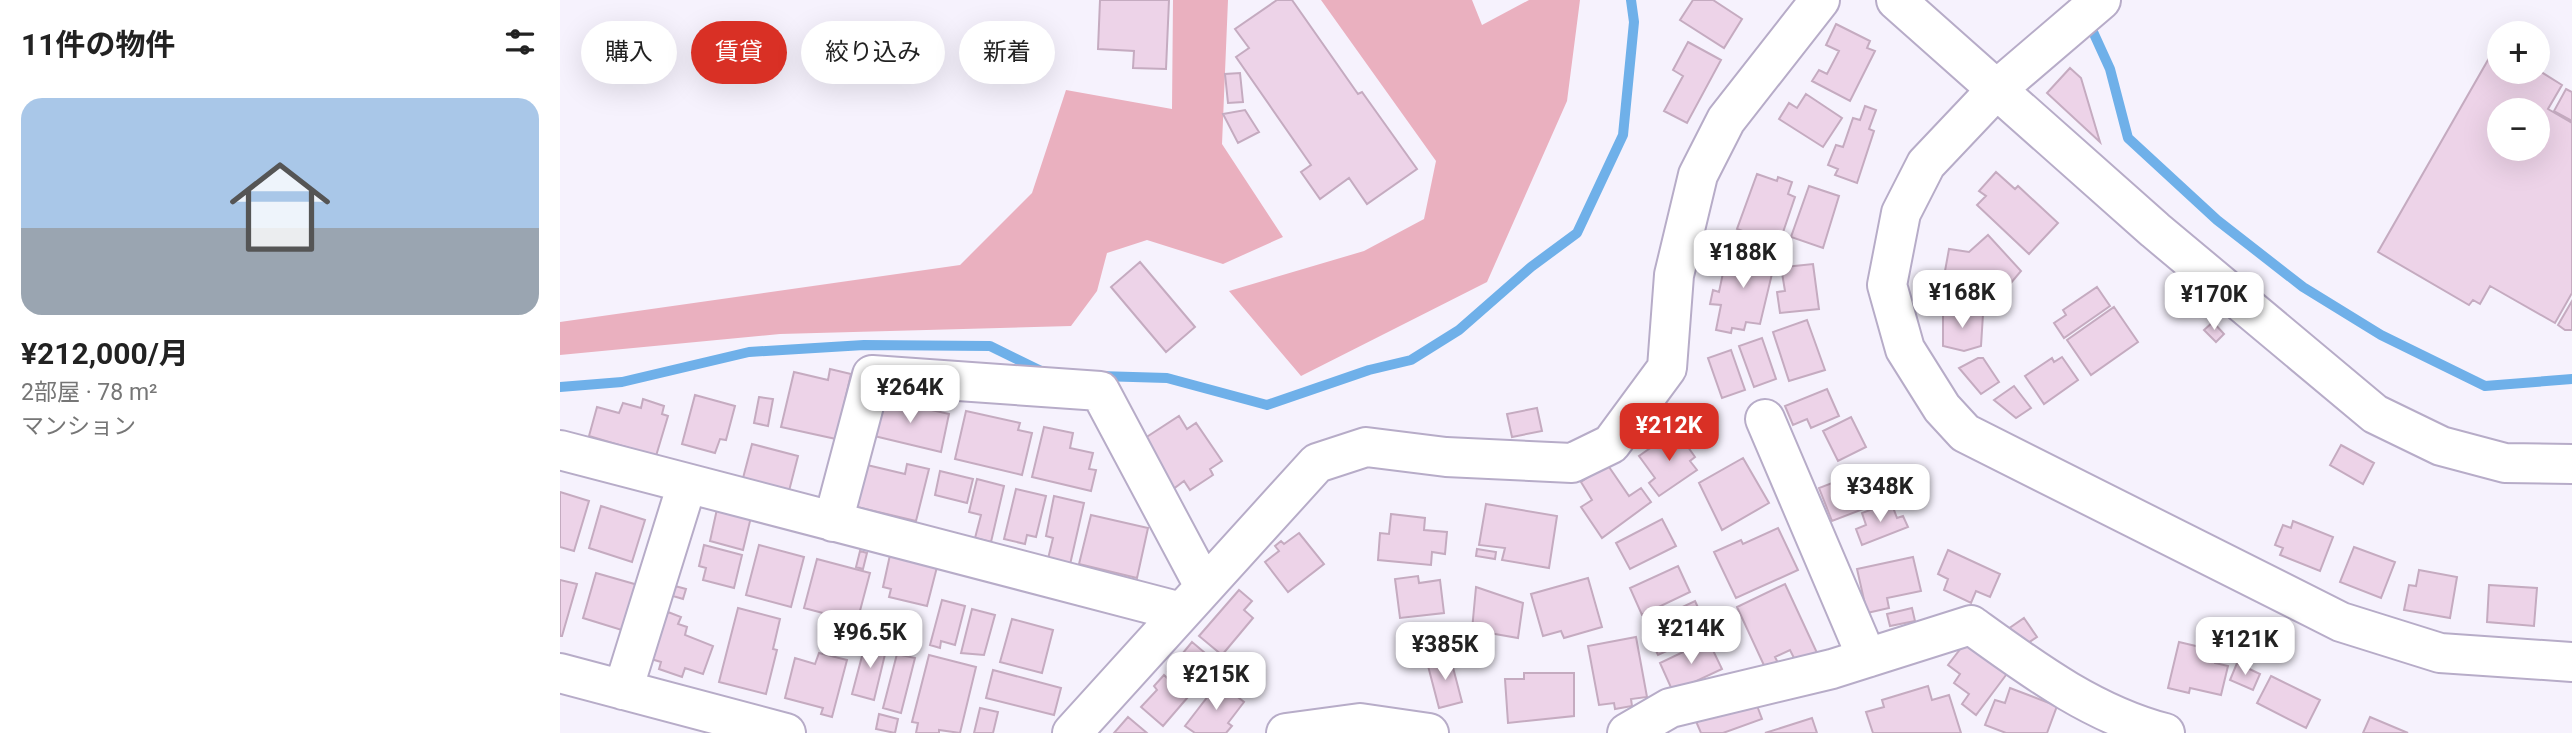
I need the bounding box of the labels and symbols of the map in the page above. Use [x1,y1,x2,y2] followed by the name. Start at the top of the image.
[1694,230,1792,290] pin: ¥188K
[1913,270,2011,330] pin: ¥168K
[2165,272,2263,332] pin: ¥170K
[861,366,959,425] pin: ¥264K
[1620,404,1718,463] pin: ¥212K
[1831,464,1929,524] pin: ¥348K
[1642,606,1740,666] pin: ¥214K
[813,610,927,670] pin: ¥96.5K
[2196,618,2294,677] pin: ¥121K
[1396,622,1494,682] pin: ¥385K
[1167,652,1265,712] pin: ¥215K

